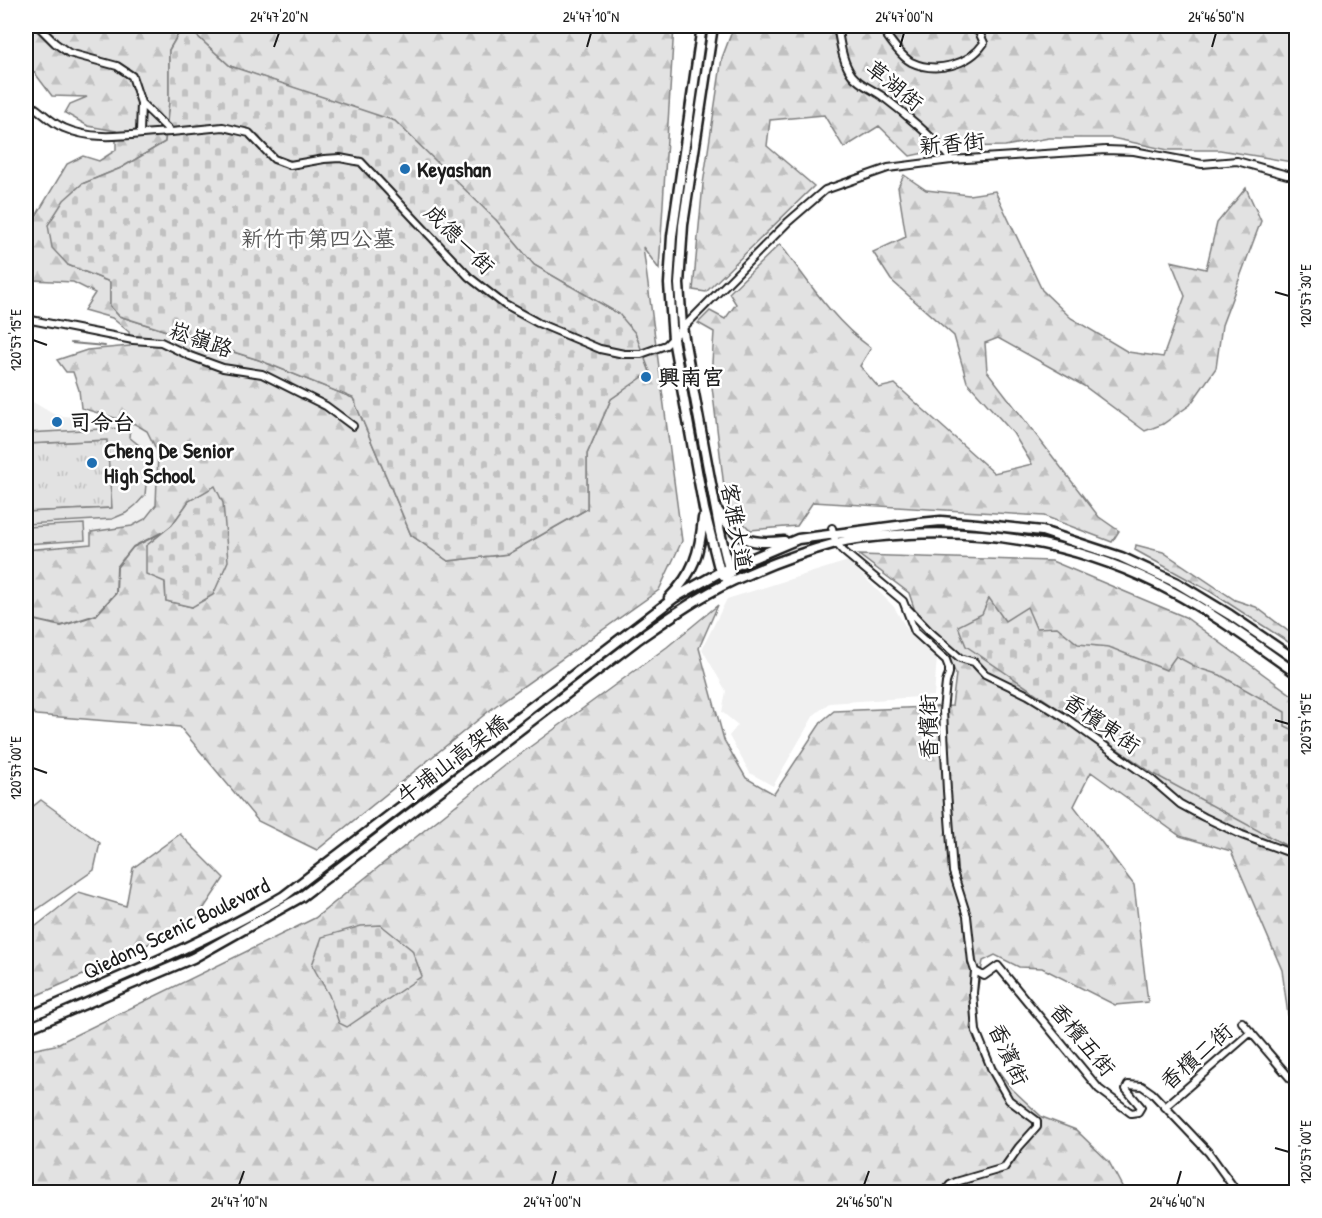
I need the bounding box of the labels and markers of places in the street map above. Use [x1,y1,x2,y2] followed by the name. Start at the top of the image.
[417,154,492,185] place label: Keyashan
[398,162,412,176] marker: Keyashan
[658,362,724,392] place label: 興南宮
[639,370,653,384] marker: 興南宮
[69,407,135,437] place label: 司令台
[50,415,64,429] marker: 司令台
[104,435,235,491] place label: Cheng De Senior High School
[85,456,99,470] marker: Cheng De Senior High School

